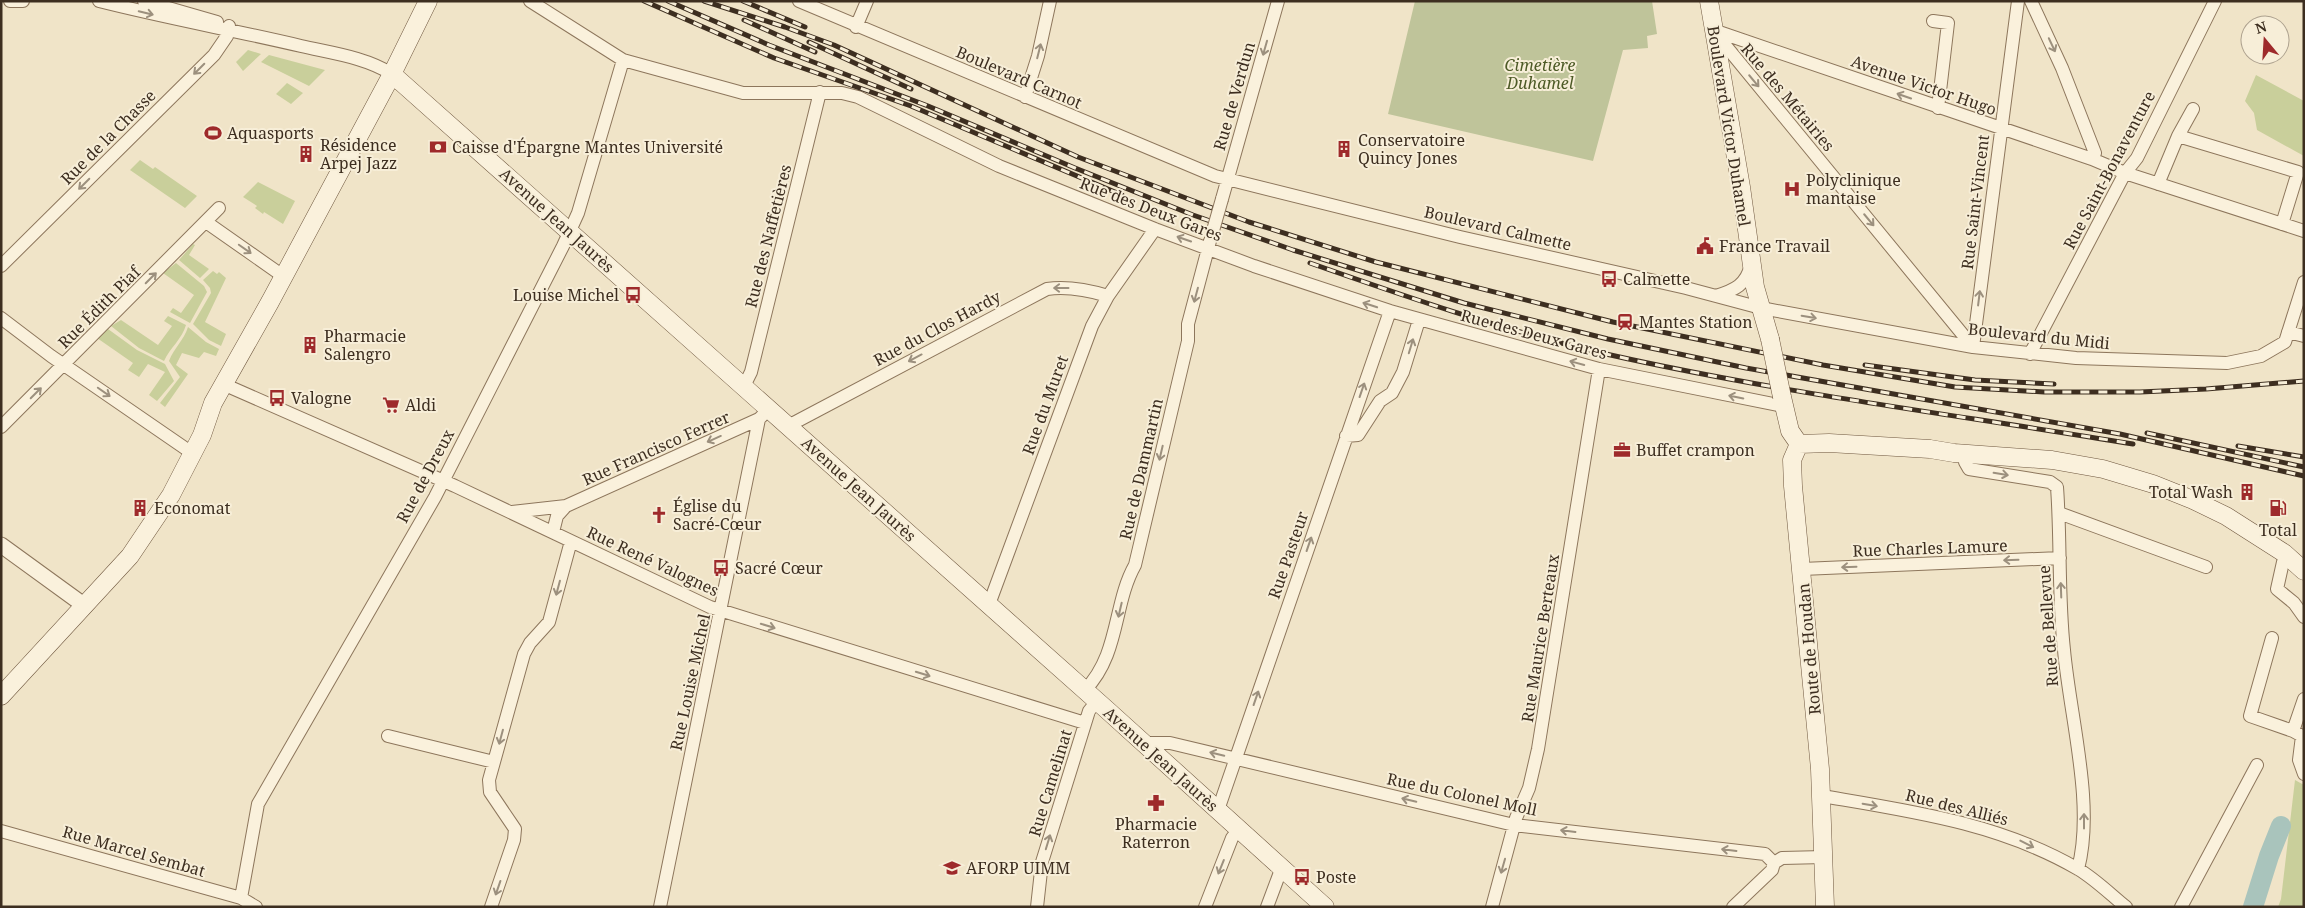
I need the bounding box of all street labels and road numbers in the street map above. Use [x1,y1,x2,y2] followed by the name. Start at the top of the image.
[1702,24,1756,228] street label: Boulevard Victor Duhamel
[1736,38,1840,156] street label: Rue des Métairies
[1208,39,1260,153] street label: Rue de Verdun
[953,41,1086,114] street label: Boulevard Carnot
[1848,50,2000,120] street label: Avenue Victor Hugo
[56,85,160,189] street label: Rue de la Chasse
[2058,87,2160,253] street label: Rue Saint-Bonaventure
[1956,133,1994,271] street label: Rue Saint-Vincent
[740,162,796,310] street label: Rue des Naffetières
[495,163,619,277] street label: Avenue Jean Jaurès
[1077,172,1225,246] street label: Rue des Deux Gares
[1422,200,1574,256] street label: Boulevard Calmette
[53,260,146,353] street label: Rue Édith Piaf
[870,285,1005,371] street label: Rue du Clos Hardy
[1458,304,1610,364] street label: Rue des Deux Gares
[1967,318,2111,354] street label: Boulevard du Midi
[1017,352,1073,458] street label: Rue du Muret
[1114,396,1168,542] street label: Rue de Dammartin
[579,405,734,490] street label: Rue Francisco Ferrer
[391,425,459,527] street label: Rue de Dreux
[797,432,921,546] street label: Avenue Jean Jaurès
[1263,508,1313,602] street label: Rue Pasteur
[583,521,723,601] street label: Rue René Valognes
[1852,534,2008,562] street label: Rue Charles Lamure
[1516,552,1564,724] street label: Rue Maurice Berteaux
[2033,565,2063,687] street label: Rue de Bellevue
[1792,582,1826,716] street label: Route de Houdan
[665,611,715,753] street label: Rue Louise Michel
[1099,702,1223,816] street label: Avenue Jean Jaurès
[1023,726,1077,839] street label: Rue Camelinat
[1385,767,1539,821] street label: Rue du Colonel Moll
[1903,784,2011,830] street label: Rue des Alliés
[60,820,208,882] street label: Rue Marcel Sembat

